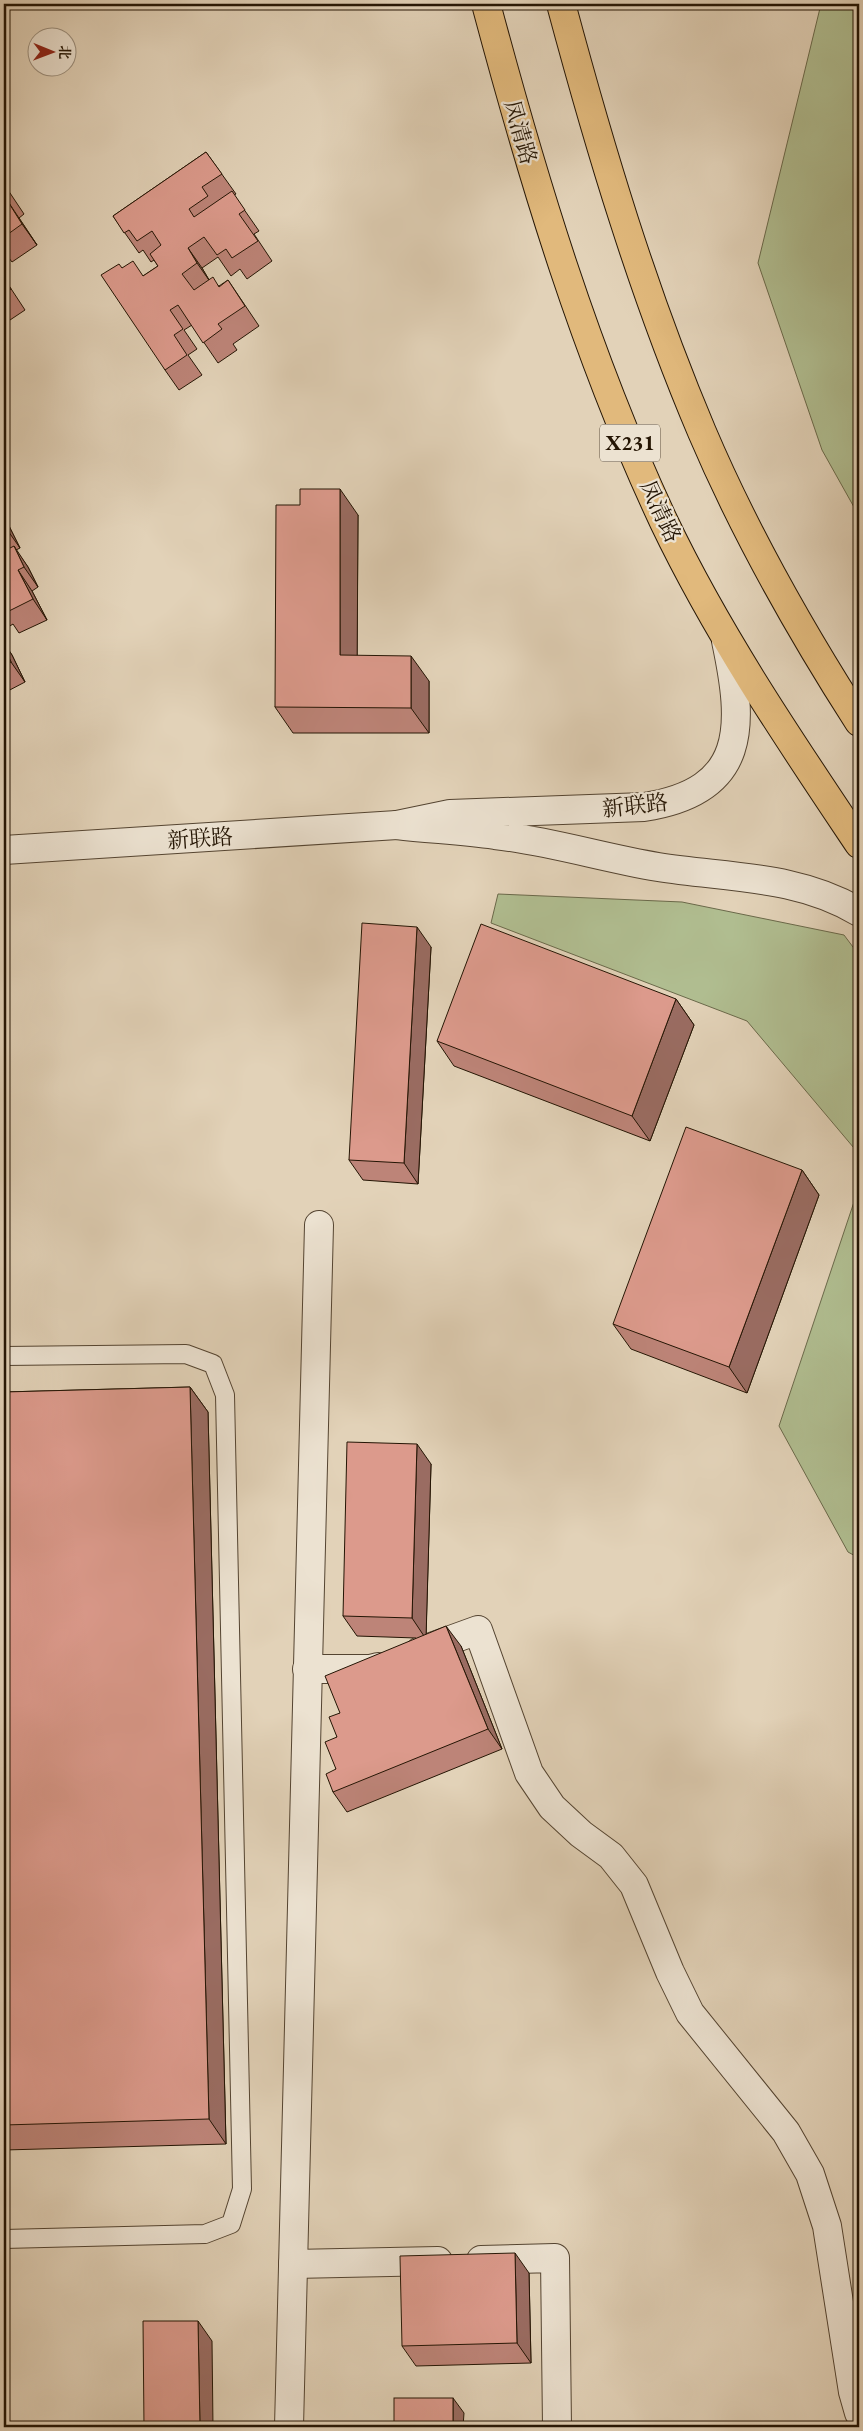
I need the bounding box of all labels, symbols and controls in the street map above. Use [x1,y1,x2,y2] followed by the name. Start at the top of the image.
[28,28,78,78] north arrow
[56,45,74,59] text: 北
[497,96,544,168] street label: 凤清路
[600,424,660,462] road number: X231
[633,475,688,547] street label: 凤清路
[601,788,669,823] street label: 新联路
[166,822,234,855] street label: 新联路

